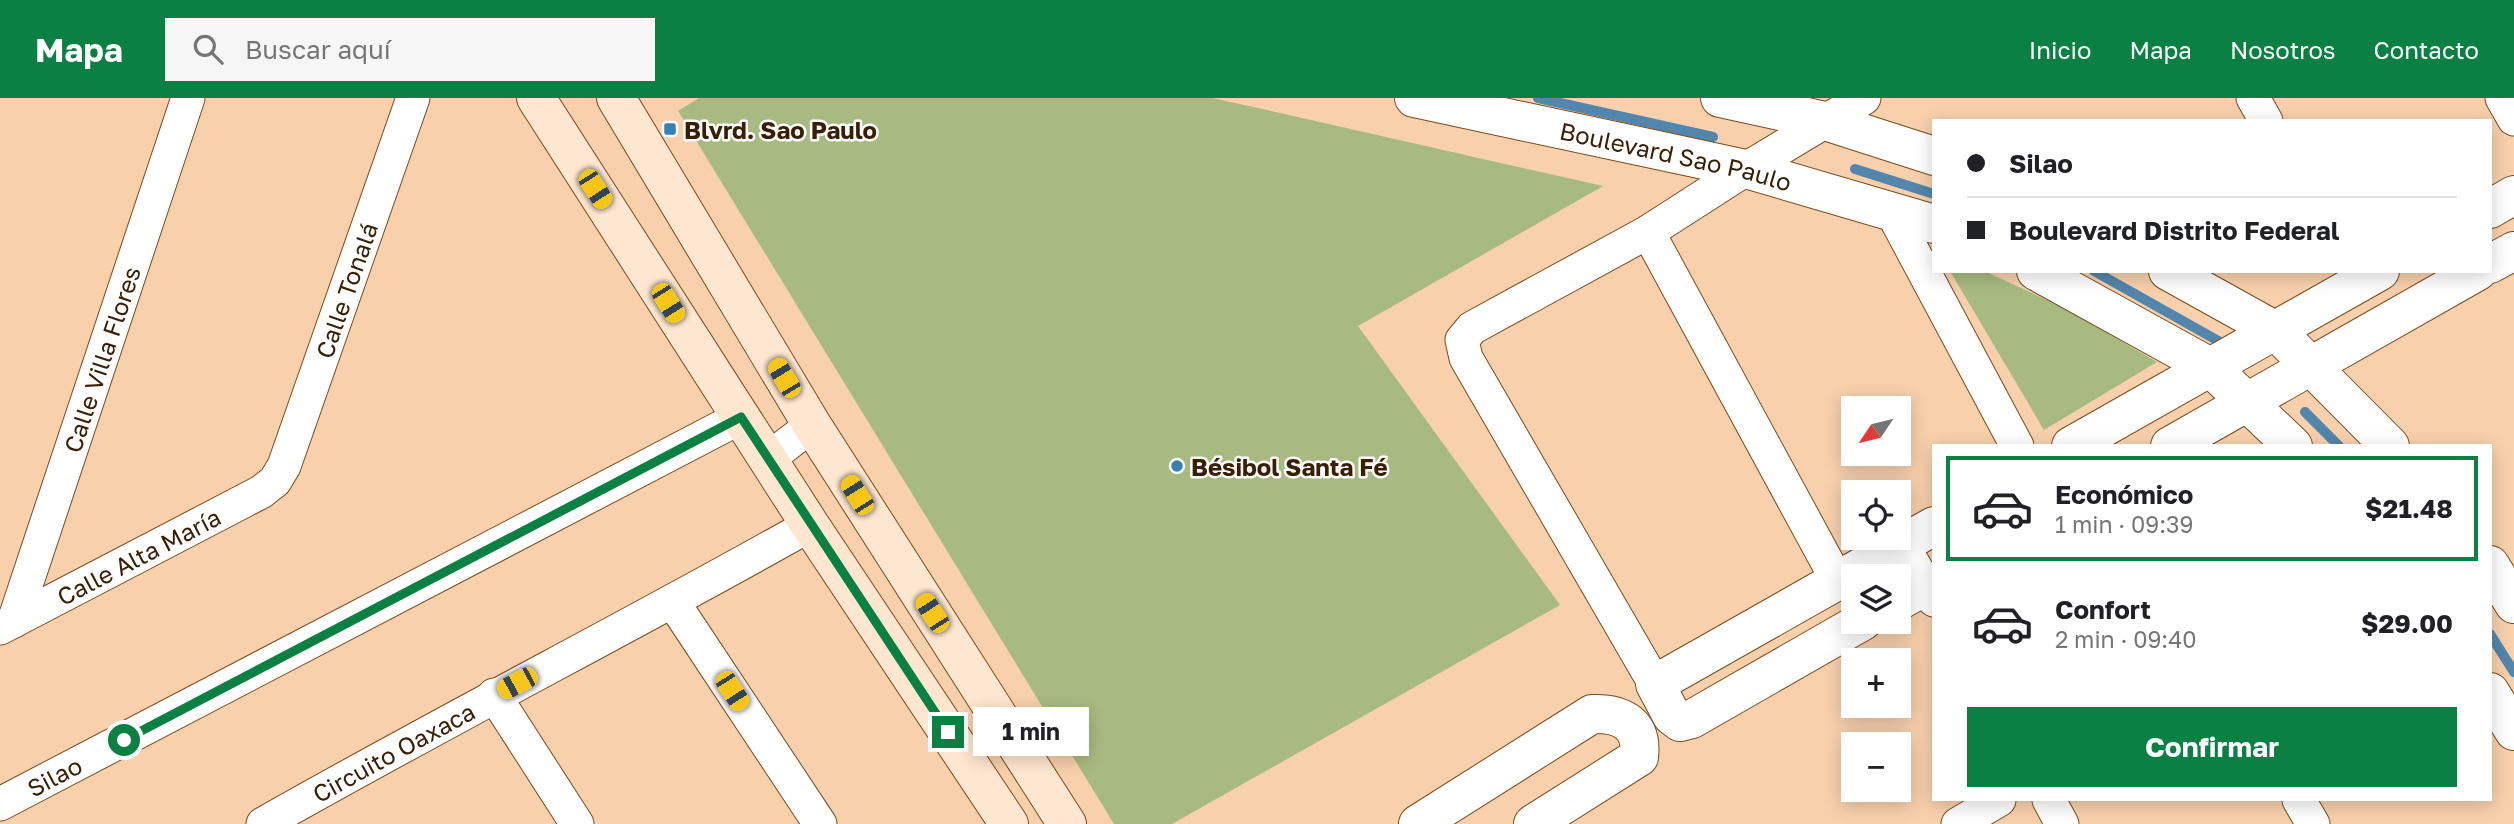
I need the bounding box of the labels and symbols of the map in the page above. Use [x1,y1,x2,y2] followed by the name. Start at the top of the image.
[684,115,877,144] place label: Blvrd. Sao Paulo
[1557,115,1795,196] street label: Boulevard Sao Paulo
[662,121,678,137] marker: Blvrd. Sao Paulo
[575,166,616,212] car
[309,218,383,362] street label: Calle Tonalá
[57,262,146,456] street label: Calle Villa Flores
[648,280,689,326] car
[765,355,804,401] car
[1841,396,1911,466] north arrow
[1191,452,1388,481] place label: Bésibol Santa Fé
[1169,458,1185,474] marker: Bésibol Santa Fé
[837,472,878,518] car
[52,501,225,610] street label: Calle Alta María
[912,590,953,636] car
[494,664,541,702] car
[712,668,753,714] car
[307,696,479,808] street label: Circuito Oaxaca
[972,708,1088,756] callout: 1 min
[932,716,964,748] route end
[108,724,140,756] route start
[22,750,86,802] street label: Silao

